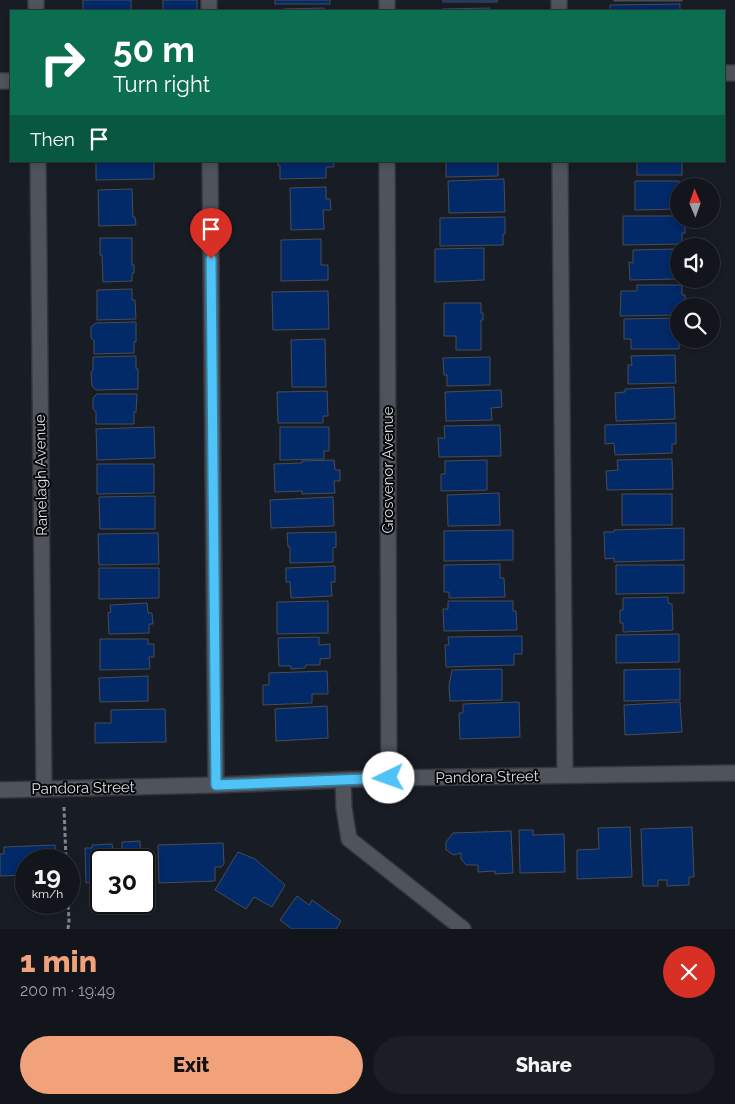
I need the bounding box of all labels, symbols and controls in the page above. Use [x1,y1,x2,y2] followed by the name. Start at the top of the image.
[113,29,195,70] text: 50 m
[30,30,95,95] icon: right
[113,71,210,97] text: Turn right
[85,125,113,153] icon: arrive
[30,128,75,150] text: Then
[670,178,720,228] north arrow
[670,178,720,348] map controls
[190,208,232,259] pin
[197,215,225,243] icon: arrive
[670,238,720,288] button: sound
[670,298,720,348] button: search
[379,406,397,533] street label: Grosvenor Avenue
[31,414,51,536] street label: Ranelagh Avenue
[362,751,414,803] position arrow
[435,767,539,787] street label: Pandora Street
[31,778,135,798] street label: Pandora Street
[90,849,155,914] speed limit sign: 30
[34,860,61,890] text: 19
[32,887,63,901] text: km/h
[20,944,97,979] text: 1 min
[663,946,715,998] button: close
[20,981,115,1000] text: 200 m · 19:49
[20,1036,363,1094] button: Exit
[373,1036,715,1094] button: Share

